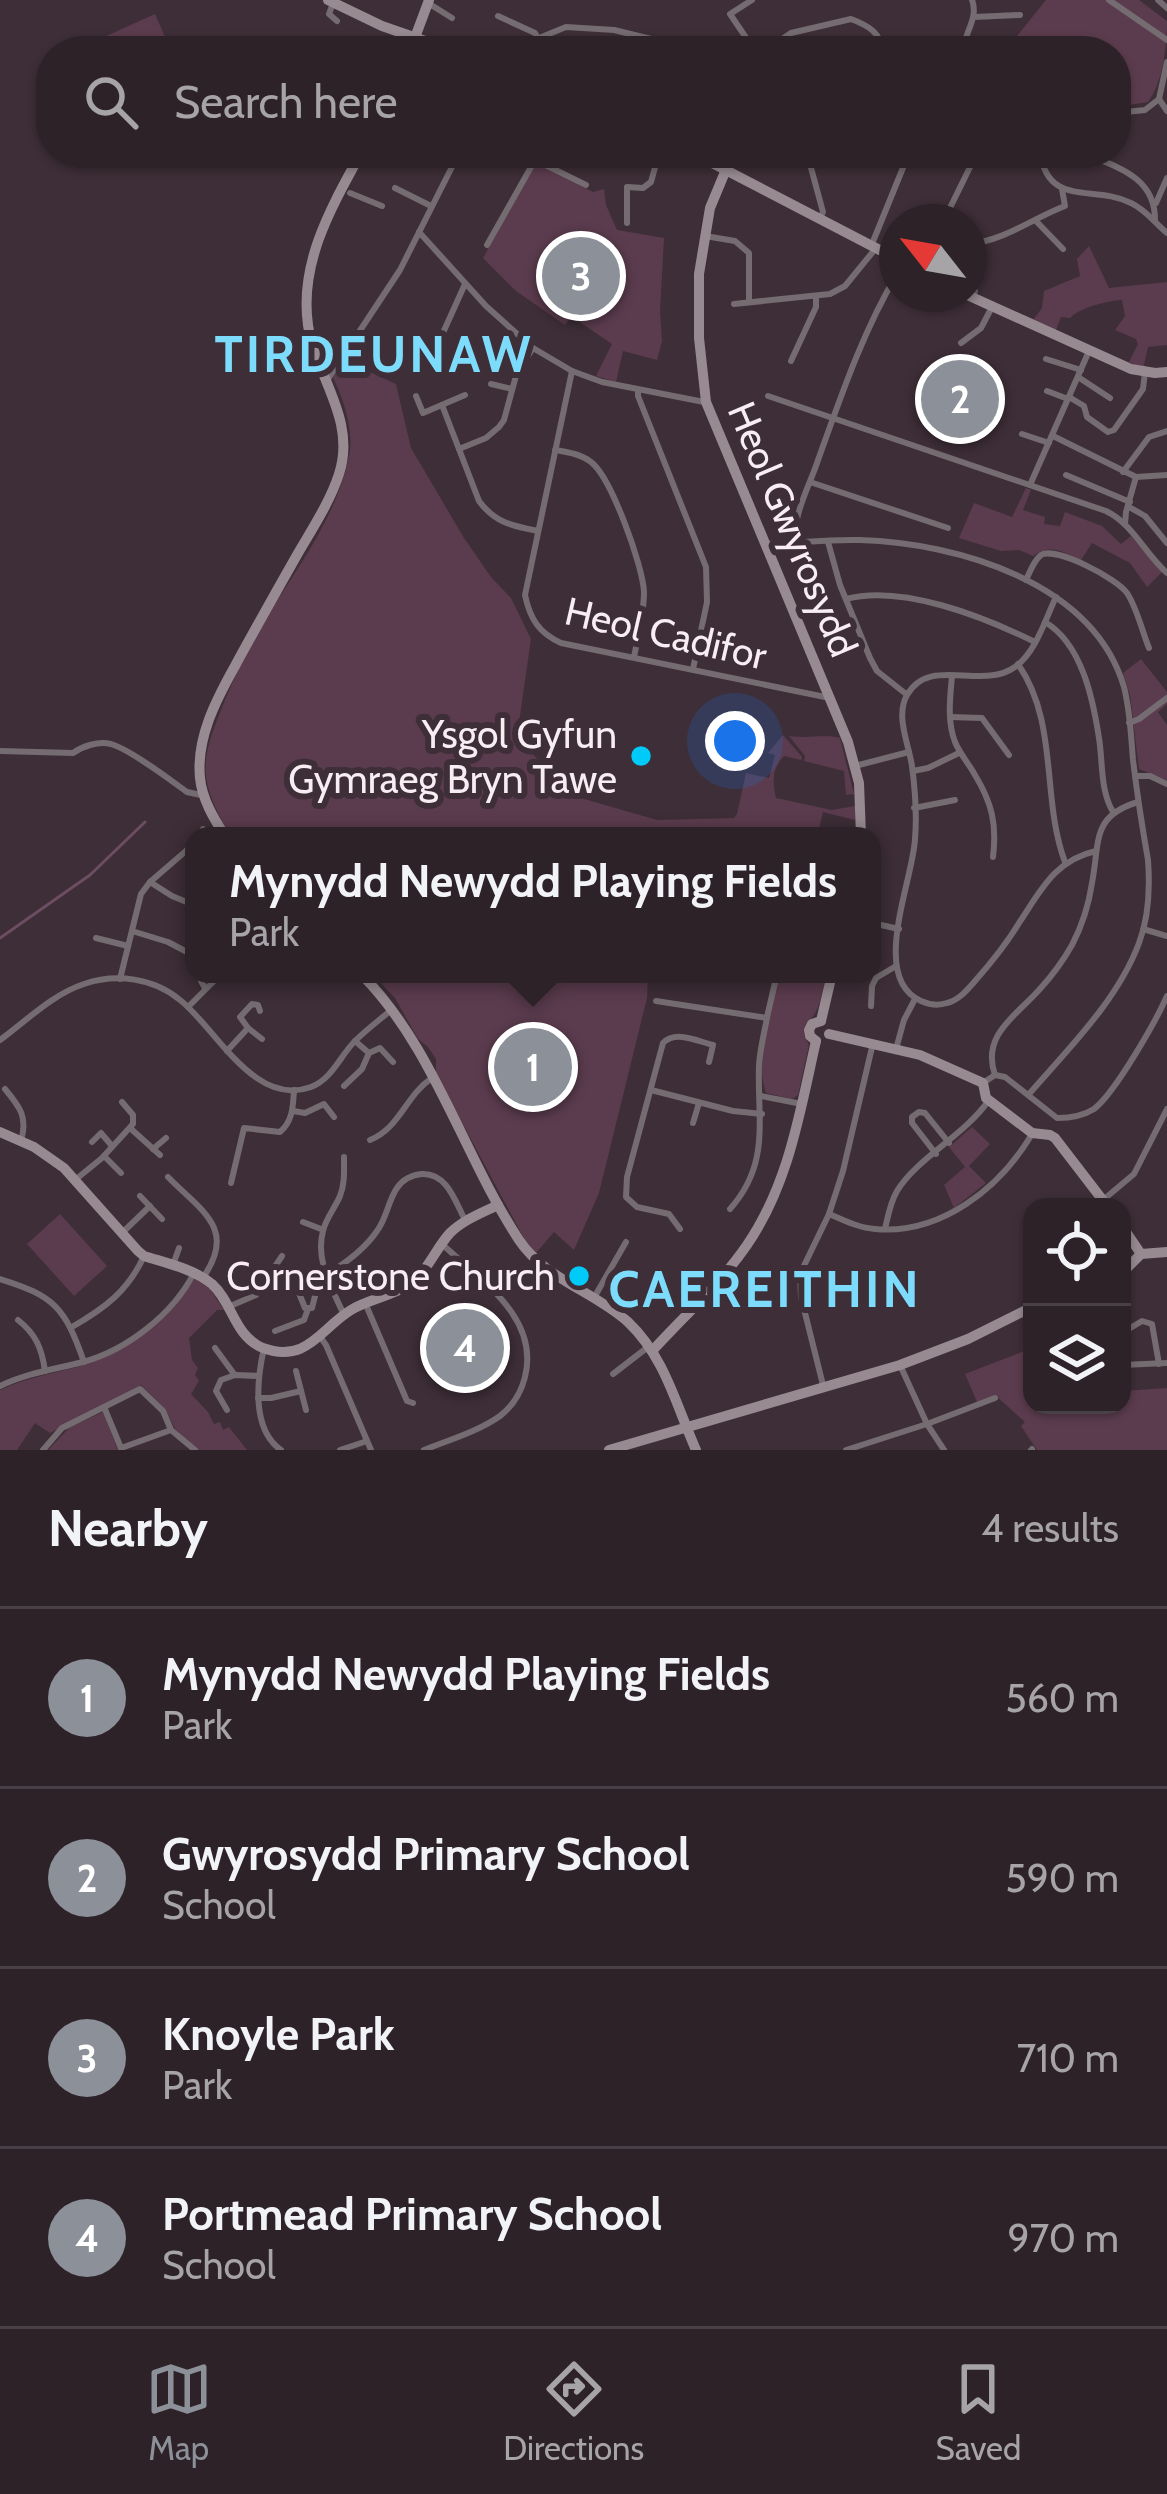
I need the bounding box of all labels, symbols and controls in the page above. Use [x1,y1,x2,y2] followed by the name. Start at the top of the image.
[36,36,1131,168] search box
[78,69,144,135] icon: search
[174,75,398,129] text: Search here
[879,204,987,312] north arrow
[542,231,620,321] pin: 3
[214,323,534,385] district label: TIRDEUNAW
[921,354,999,444] pin: 2
[718,394,868,664] street label: Heol Gwyrosydd
[561,587,772,680] street label: Heol Cadifor
[288,710,617,803] place label: Ysgol Gyfun Gymraeg Bryn Tawe
[705,711,765,771] your location
[628,743,654,769] marker: Ysgol Gyfun Gymraeg Bryn Tawe
[185,827,881,983] popup
[229,854,837,908] text: Mynydd Newydd Playing Fields
[229,908,299,956] text: Park
[494,1022,572,1112] pin: 1
[1023,1198,1131,1414] map controls
[1023,1198,1131,1306] button: locate
[226,1252,555,1300] place label: Cornerstone Church
[608,1258,922,1320] district label: CAEREITHIN
[566,1263,592,1289] marker: Cornerstone Church
[426,1303,504,1393] pin: 4
[1023,1306,1131,1414] button: layers
[48,1497,208,1559] text: Nearby
[981,1504,1119,1552] text: 4 results
[162,1647,770,1701] text: Mynydd Newydd Playing Fields
[80,1674,94,1722] text: 1
[1006,1674,1119,1722] text: 560 m
[162,1701,232,1749] text: Park
[162,1827,690,1881] text: Gwyrosydd Primary School
[77,1854,97,1902] text: 2
[1006,1854,1119,1902] text: 590 m
[162,1881,276,1929] text: School
[162,2007,395,2061] text: Knoyle Park
[76,2034,98,2082] text: 3
[1016,2034,1119,2082] text: 710 m
[162,2061,232,2109] text: Park
[162,2187,662,2241] text: Portmead Primary School
[75,2214,99,2262] text: 4
[1007,2214,1119,2262] text: 970 m
[162,2241,276,2289] text: School
[146,2356,212,2468] tab: Map
[503,2356,644,2468] tab: Directions
[936,2356,1021,2468] tab: Saved

